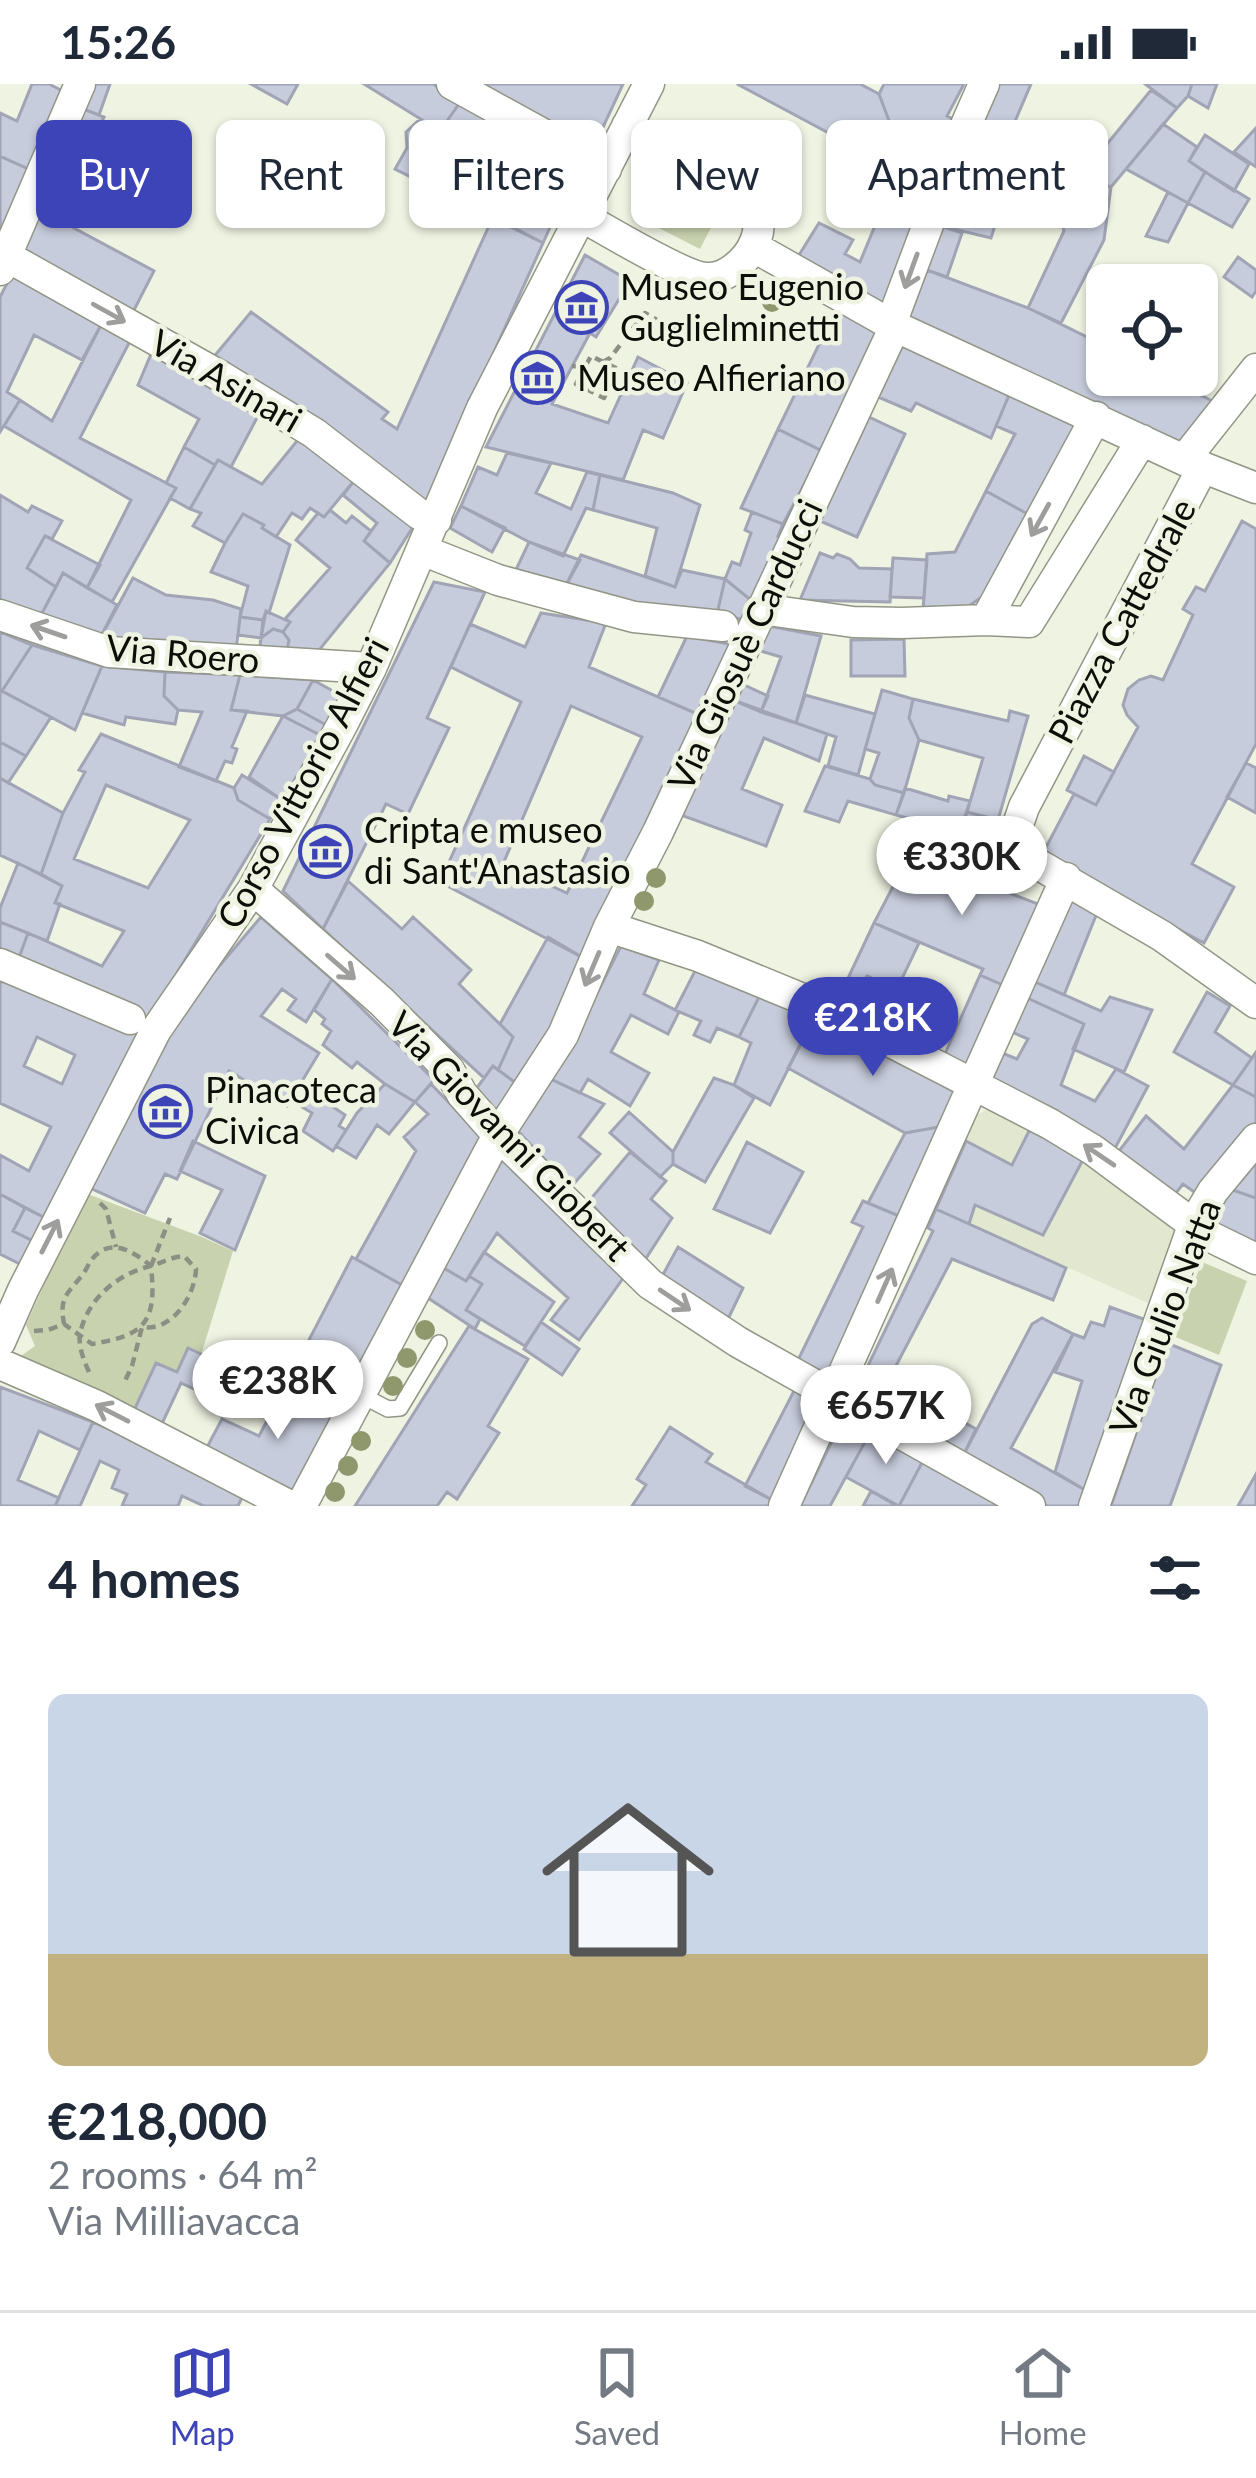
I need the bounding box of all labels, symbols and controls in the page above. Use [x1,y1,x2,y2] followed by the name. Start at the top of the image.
[60,15,176,69] text: 15:26
[36,120,192,228] chip: Buy
[216,120,385,228] chip: Rent
[409,120,607,228] chip: Filters
[631,120,802,228] chip: New
[826,120,1108,228] chip: Apartment
[899,252,920,289] one-way arrow
[620,264,864,349] place label: Museo Eugenio Guglielminetti
[1086,264,1218,396] map controls
[1086,264,1218,396] button: locate
[553,280,609,336] museum icon: Museo Eugenio Guglielminetti
[90,302,125,325] one-way arrow
[143,319,310,441] street label: Via Asinari
[510,350,566,406] museum icon: Museo Alfieriano
[577,355,846,399] place label: Museo Alfieriano
[1038,490,1204,751] street label: Piazza Cattedrale
[657,492,831,797] street label: Via Giosuè Carducci
[1028,502,1051,537] one-way arrow
[30,619,67,640] one-way arrow
[105,624,262,682] street label: Via Roero
[207,629,397,936] street label: Corso Vittorio Alfieri
[364,807,631,892] place label: Cripta e museo di Sant'Anastasio
[878,816,1046,918] pin: €330K
[297,823,353,879] museum icon: Cripta e museo di Sant'Anastasio
[903,832,1021,878] text: €330K
[579,950,601,986] one-way arrow
[325,952,356,980] one-way arrow
[789,977,957,1079] pin: €218K
[814,993,932,1039] text: €218K
[380,1002,640,1269] street label: Via Giovanni Giobert
[205,1067,377,1152] place label: Pinacoteca Civica
[138,1083,194,1139] museum icon: Pinacoteca Civica
[1083,1143,1116,1168] one-way arrow
[1099,1193,1229,1441] street label: Via Giulio Natta
[40,1219,63,1255] one-way arrow
[876,1268,898,1304] one-way arrow
[658,1287,692,1312] one-way arrow
[194,1340,362,1442] pin: €238K
[219,1356,337,1402] text: €238K
[802,1365,970,1467] pin: €657K
[827,1381,945,1427] text: €657K
[94,1401,130,1424] one-way arrow
[1142,1545,1208,1611] icon: filters
[48,1548,240,1609] text: 4 homes
[520,1772,736,1988] icon: home
[48,2090,267,2151] text: €218,000
[48,2151,318,2197] text: 2 rooms · 64 m²
[48,2197,301,2243] text: Via Milliavacca
[169,2340,235,2452] tab: Map
[574,2340,660,2452] tab: Saved
[999,2340,1087,2452] tab: Home

